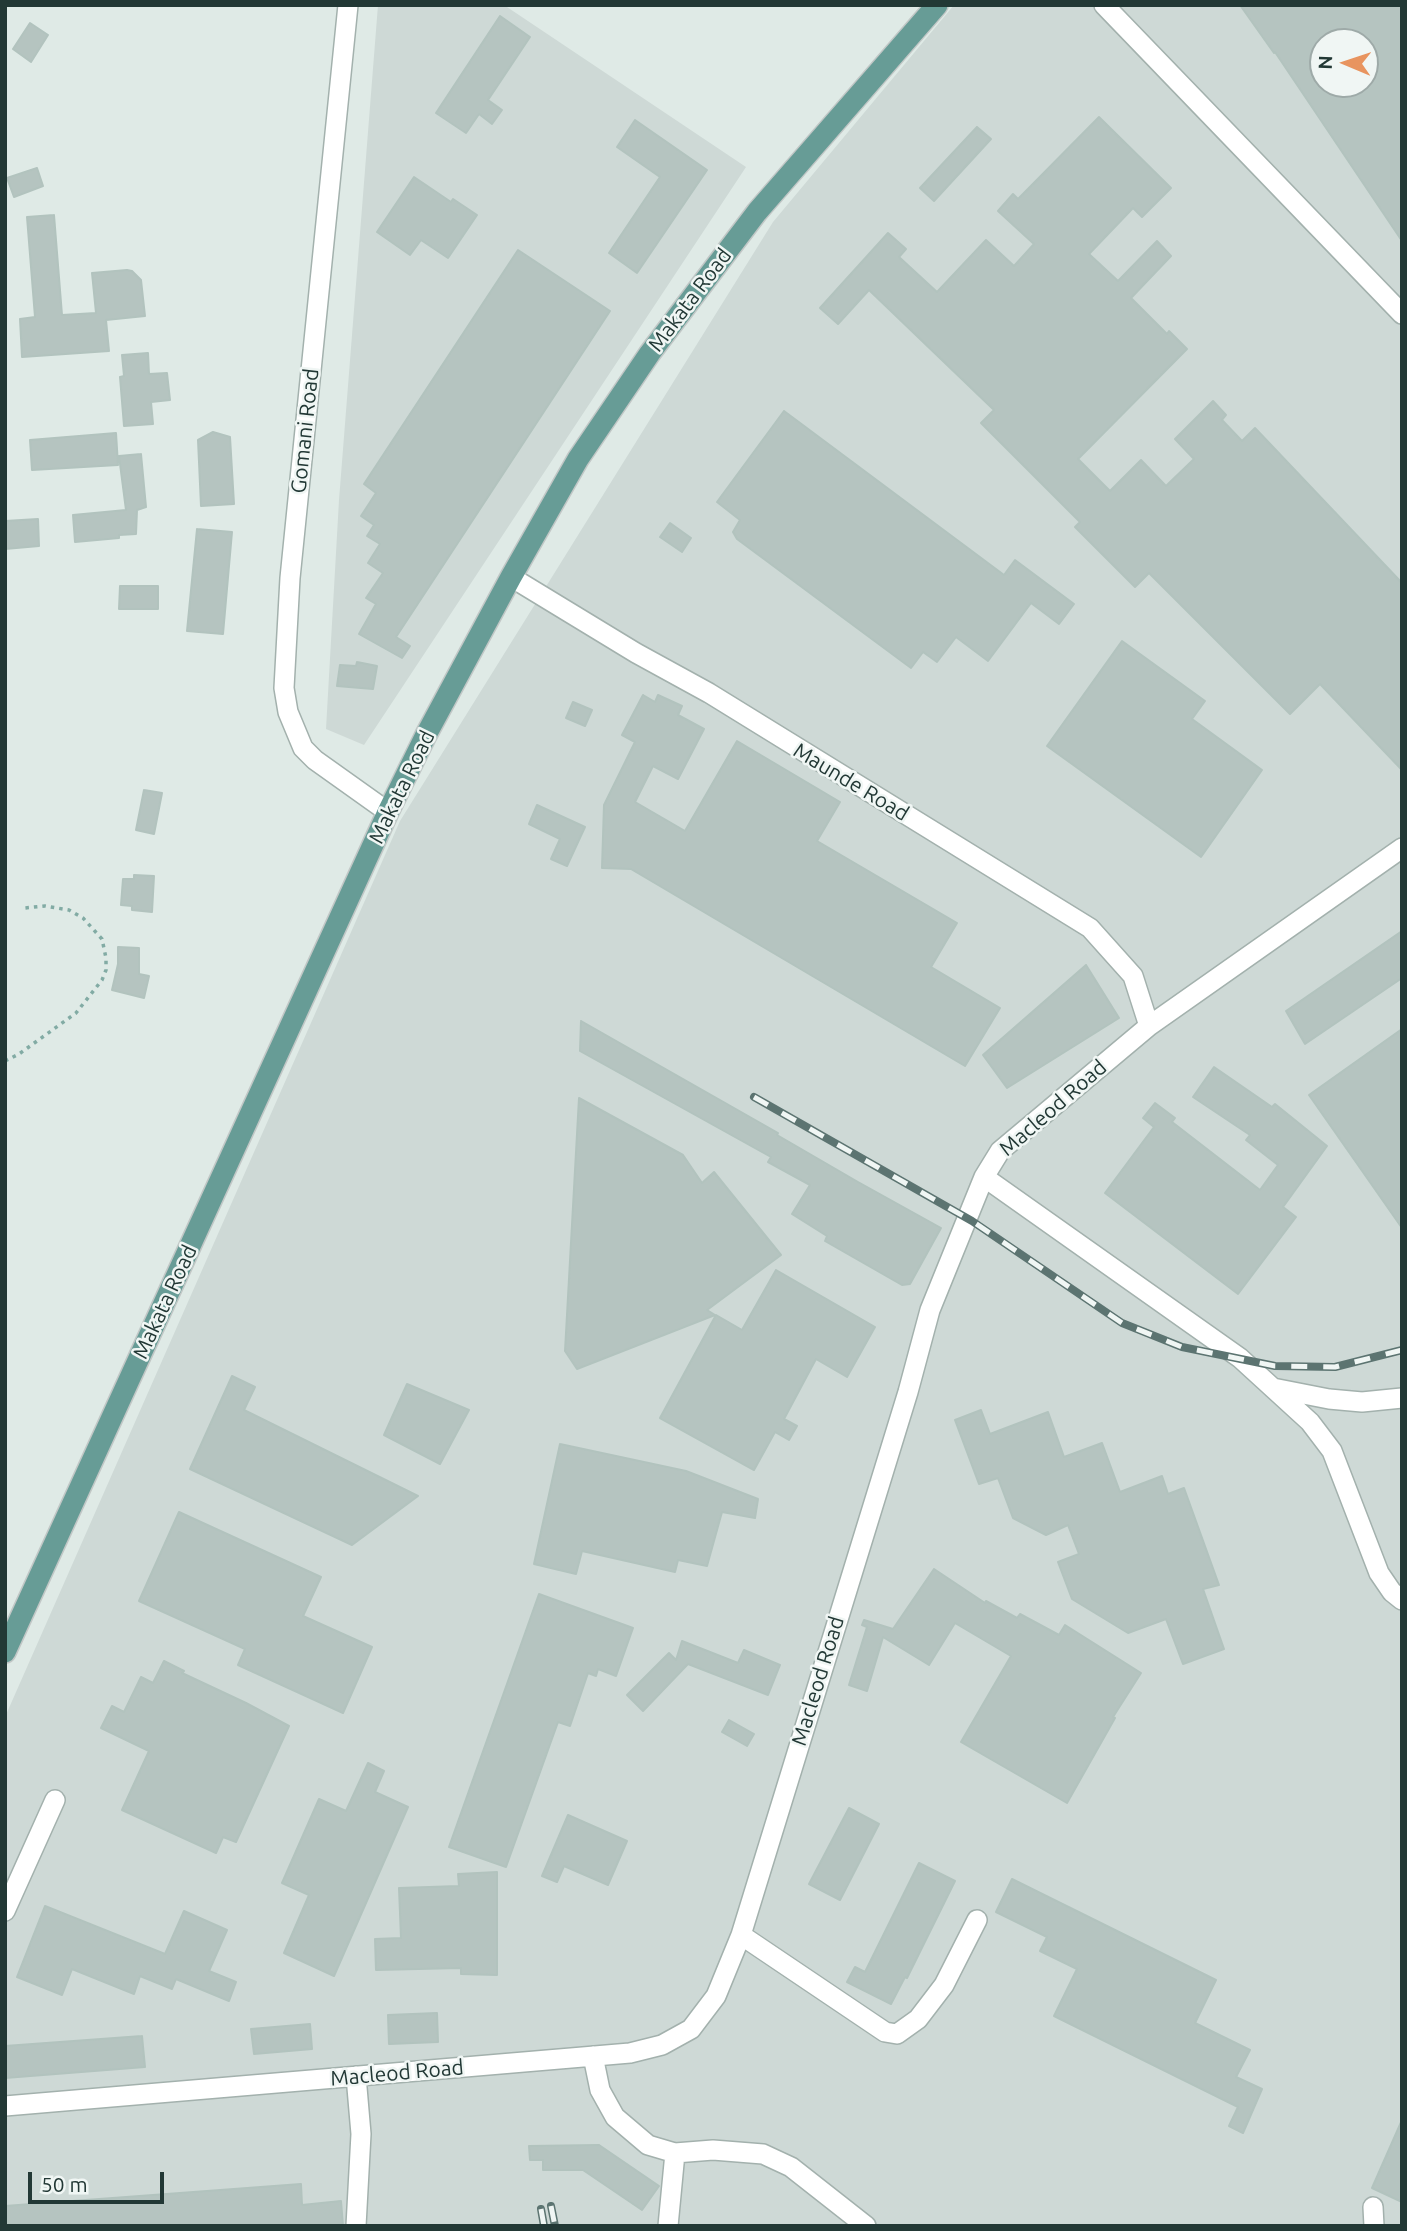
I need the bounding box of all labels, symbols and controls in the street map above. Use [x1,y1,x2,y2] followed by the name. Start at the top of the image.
[1309,28,1379,98] north arrow
[1314,55,1336,70] text: N
[643,243,737,357] street label: Makata Road
[286,367,324,495] street label: Gomani Road
[364,726,440,848] street label: Makata Road
[789,738,913,826] street label: Maunde Road
[994,1055,1112,1161] street label: Macleod Road
[128,1241,202,1363] street label: Makata Road
[786,1613,850,1749] street label: Macleod Road
[329,2055,465,2091] street label: Macleod Road
[32,2158,168,2202] scale bar
[41,2172,88,2196] text: 50 m

